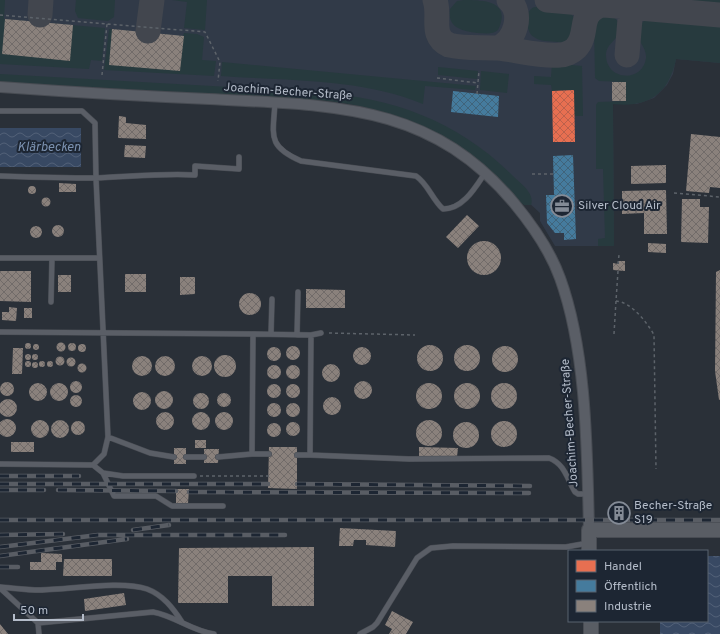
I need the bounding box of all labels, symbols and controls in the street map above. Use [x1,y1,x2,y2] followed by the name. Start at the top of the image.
[223,80,353,104] street label: Joachim-Becher-Straße
[17,140,81,156] water label: Klärbecken
[549,193,575,219] office icon: Silver Cloud Air
[578,198,661,214] place label: Silver Cloud Air
[558,358,582,488] street label: Joachim-Becher-Straße
[634,498,712,528] place label: Becher-Straße S19
[606,500,632,526] building icon: Becher-Straße S19
[568,550,708,622] legend
[604,559,642,575] text: Handel
[604,579,657,595] text: Öffentlich
[14,596,83,622] scale bar
[604,599,652,615] text: Industrie
[20,603,48,619] text: 50 m

